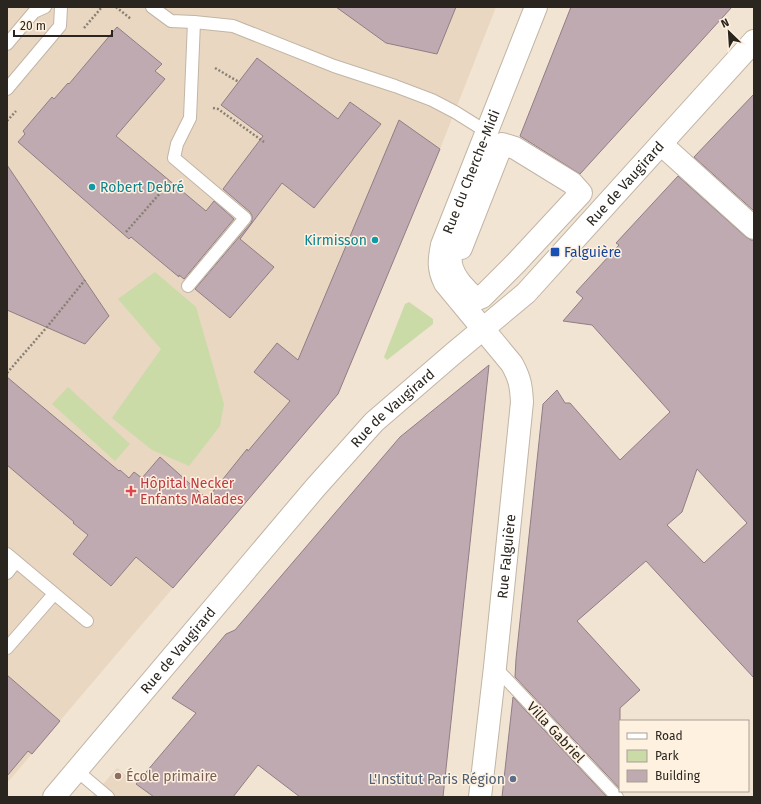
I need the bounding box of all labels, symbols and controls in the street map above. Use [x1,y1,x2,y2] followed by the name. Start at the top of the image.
[14,12,112,38] scale bar
[709,12,749,52] north arrow
[719,16,731,31] text: N
[20,19,46,33] text: 20 m
[439,107,504,236] street label: Rue du Cherche-Midi
[583,138,668,230] street label: Rue de Vaugirard
[100,179,184,196] place label: Robert Debré
[87,182,97,192] marker: Robert Debré
[304,232,367,249] place label: Kirmisson
[370,235,380,245] marker: Kirmisson
[564,244,621,261] place label: Falguière
[549,246,561,258] marker: Falguière
[347,366,438,451] street label: Rue de Vaugirard
[140,475,244,508] place label: Hôpital Necker Enfants Malades
[125,485,137,497] marker: Hôpital Necker Enfants Malades
[494,513,520,600] street label: Rue Falguière
[137,604,220,697] street label: Rue de Vaugirard
[523,698,588,766] street label: Villa Gabriel
[619,720,749,792] legend
[655,729,683,743] text: Road
[655,749,679,763] text: Park
[126,767,217,785] place label: École primaire
[655,769,701,783] text: Building
[113,771,123,781] marker: École primaire
[368,771,505,788] place label: L'Institut Paris Région
[508,774,518,784] marker: L'Institut Paris Région

